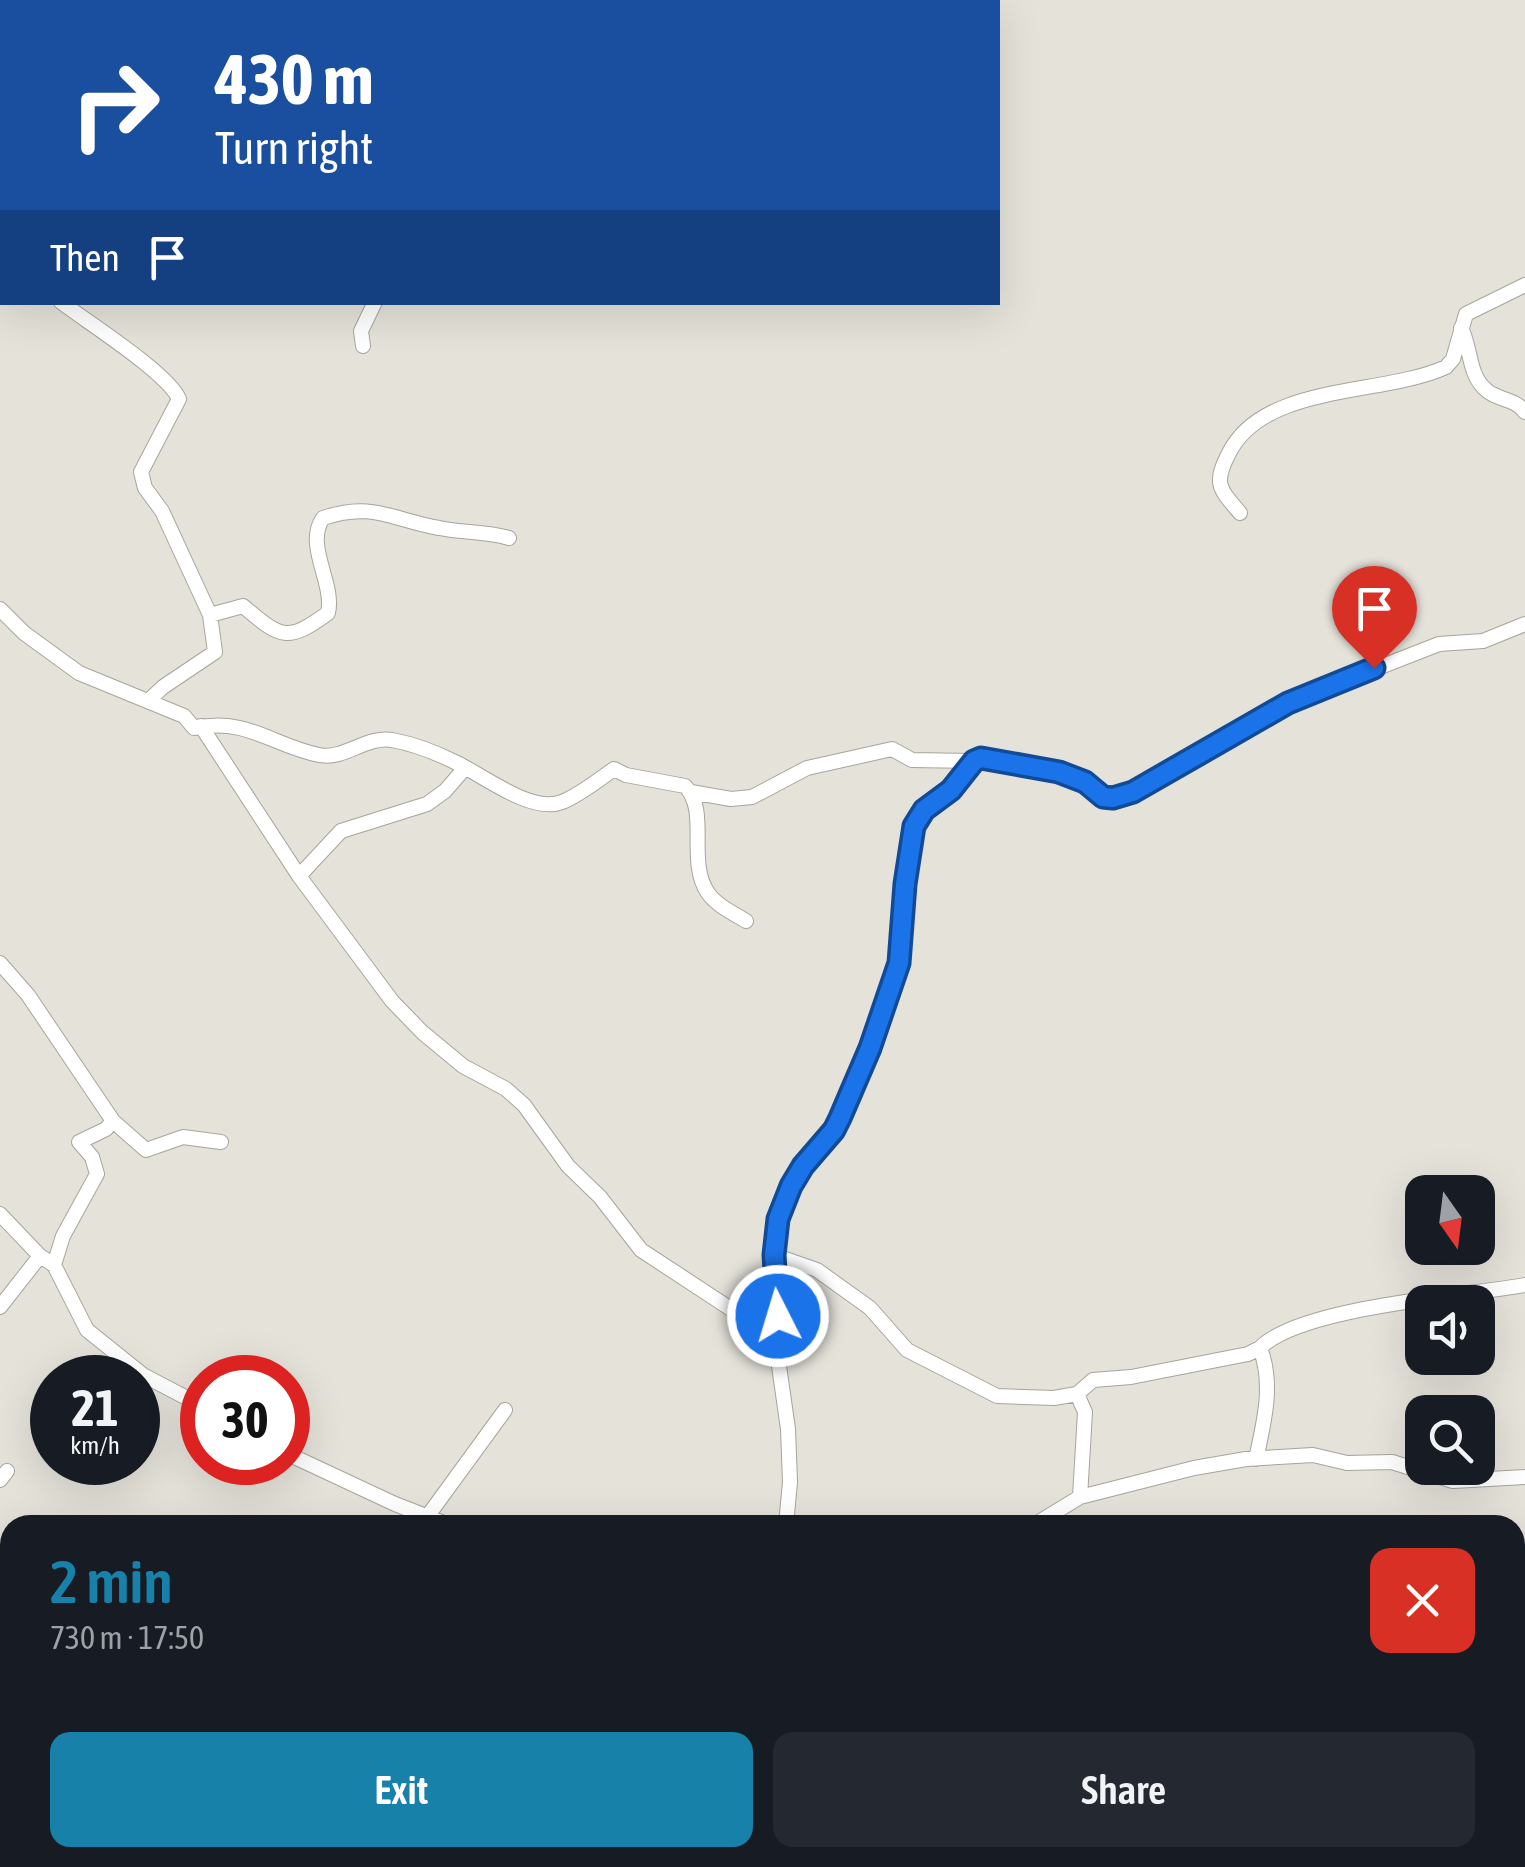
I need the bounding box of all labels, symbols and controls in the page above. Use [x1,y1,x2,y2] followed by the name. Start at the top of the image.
[215,39,374,119] text: 430 m
[50,40,180,170] icon: right
[215,122,373,174] text: Turn right
[140,230,195,285] icon: arrive
[50,236,120,279] text: Then
[1332,566,1417,669] pin
[1347,581,1402,636] icon: arrive
[1405,1175,1495,1265] north arrow
[1405,1175,1495,1485] map controls
[726,1264,830,1368] position arrow
[1405,1285,1495,1375] button: sound
[180,1355,310,1485] speed limit sign: 30
[71,1379,118,1437] text: 21
[1405,1395,1495,1485] button: search
[70,1431,120,1459] text: km/h
[50,1547,173,1616] text: 2 min
[1370,1548,1475,1653] button: close
[50,1619,204,1656] text: 730 m · 17:50
[50,1732,753,1847] button: Exit
[773,1732,1475,1847] button: Share

